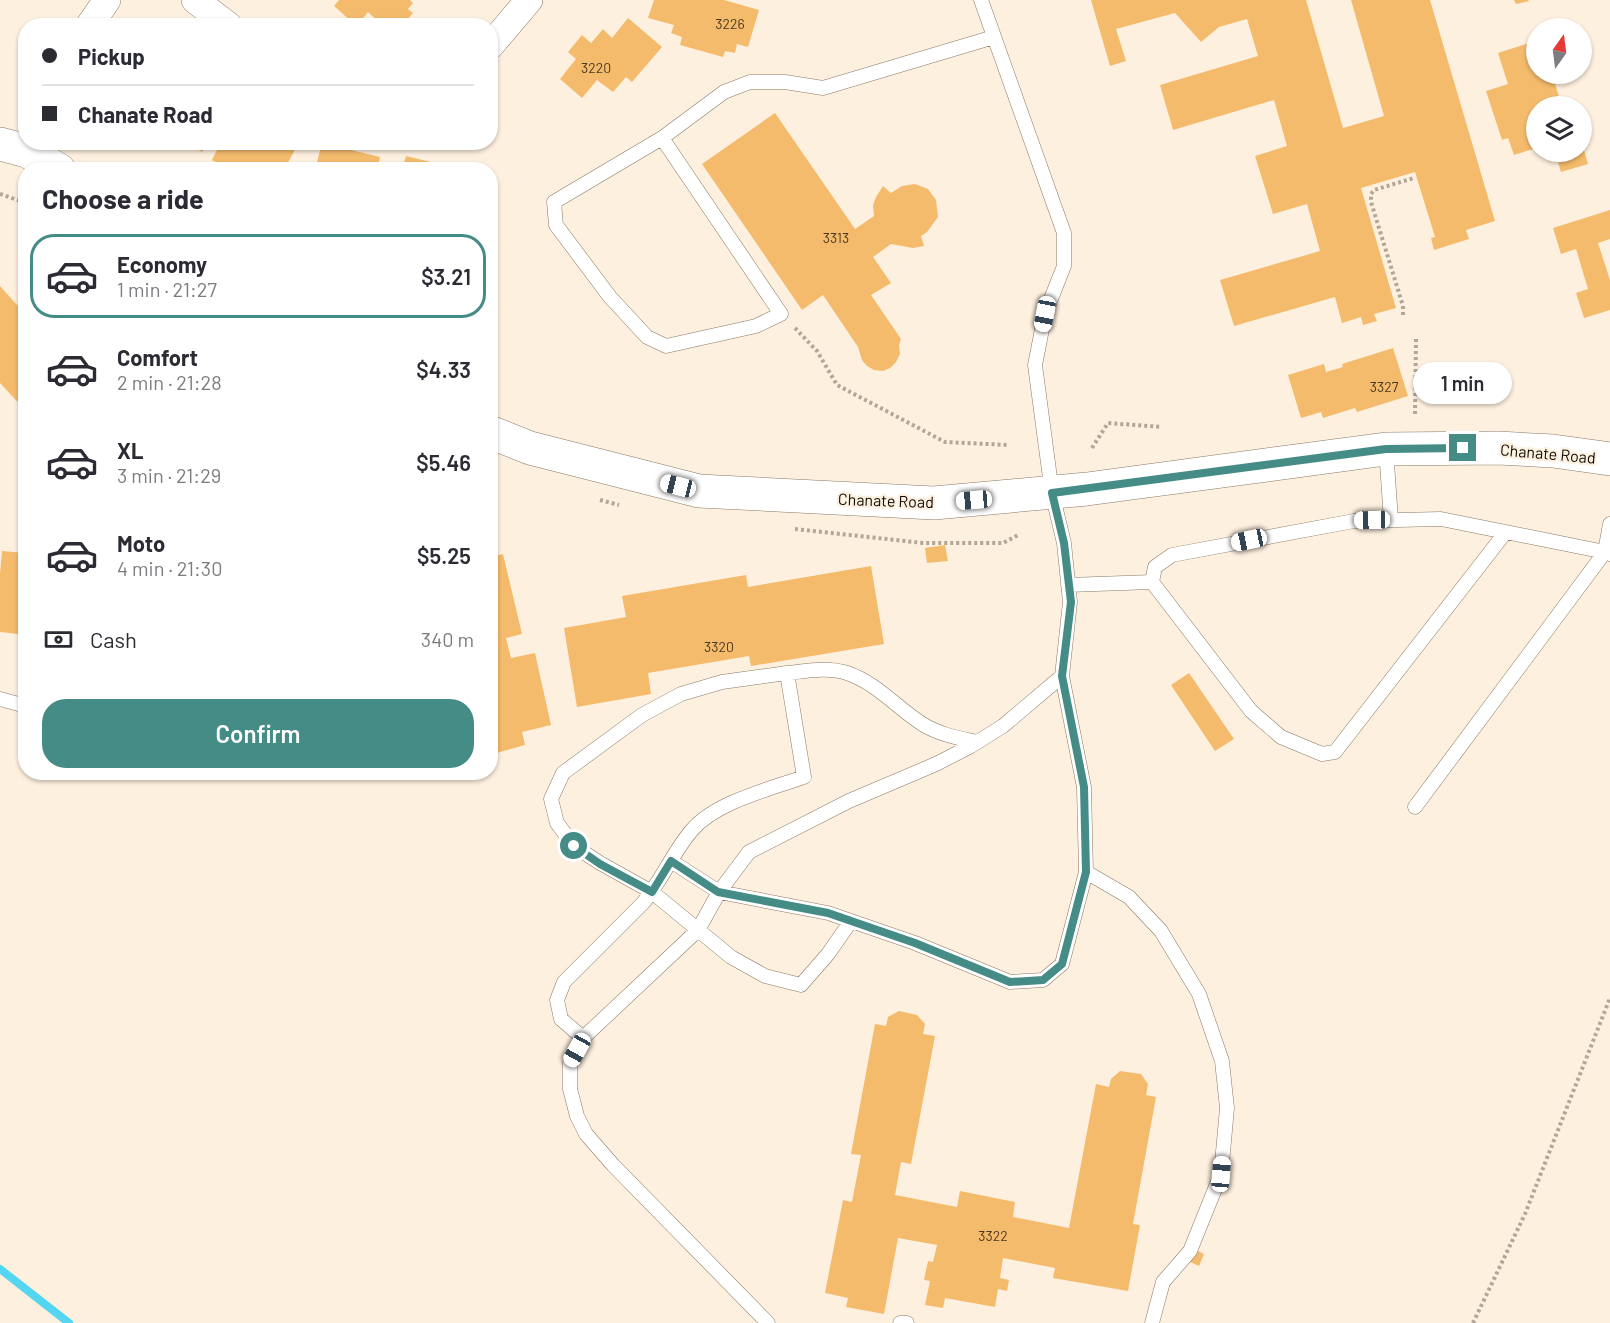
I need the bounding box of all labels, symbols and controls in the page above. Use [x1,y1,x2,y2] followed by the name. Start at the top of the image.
[715,15,745,32] house number: 3226
[1526,18,1592,84] north arrow
[1526,18,1592,162] map controls
[78,43,145,69] text: Pickup
[581,59,611,76] house number: 3220
[1526,96,1592,162] button: layers
[78,101,213,127] text: Chanate Road
[42,182,204,214] text: Choose a ride
[823,229,849,246] house number: 3313
[45,249,99,303] icon: car
[117,251,207,277] text: Economy
[421,263,471,289] text: $3.21
[117,277,217,301] text: 1 min · 21:27
[1033,295,1057,333] car
[45,342,99,396] icon: car
[117,344,198,370] text: Comfort
[416,356,471,382] text: $4.33
[1414,361,1512,403] callout: 1 min
[117,370,222,394] text: 2 min · 21:28
[1441,371,1484,395] text: 1 min
[1370,378,1399,395] house number: 3327
[1449,434,1476,461] route end
[45,435,99,489] icon: car
[117,437,143,463] text: XL
[1499,439,1597,467] street label: Chanate Road
[416,449,471,475] text: $5.46
[117,463,221,487] text: 3 min · 21:29
[658,473,698,499] car
[838,489,934,511] street label: Chanate Road
[955,489,993,511] car
[1354,511,1390,529] car
[1230,527,1268,553] car
[45,528,99,582] icon: car
[117,530,165,556] text: Moto
[417,542,471,568] text: $5.25
[117,556,222,580] text: 4 min · 21:30
[42,623,75,656] icon: cash
[90,626,137,652] text: Cash
[421,627,474,651] text: 340 m
[704,638,734,655] house number: 3320
[42,699,474,768] button: Confirm
[560,832,587,859] route start
[560,1030,594,1070] car
[1210,1155,1232,1193] car
[978,1227,1008,1244] house number: 3322

